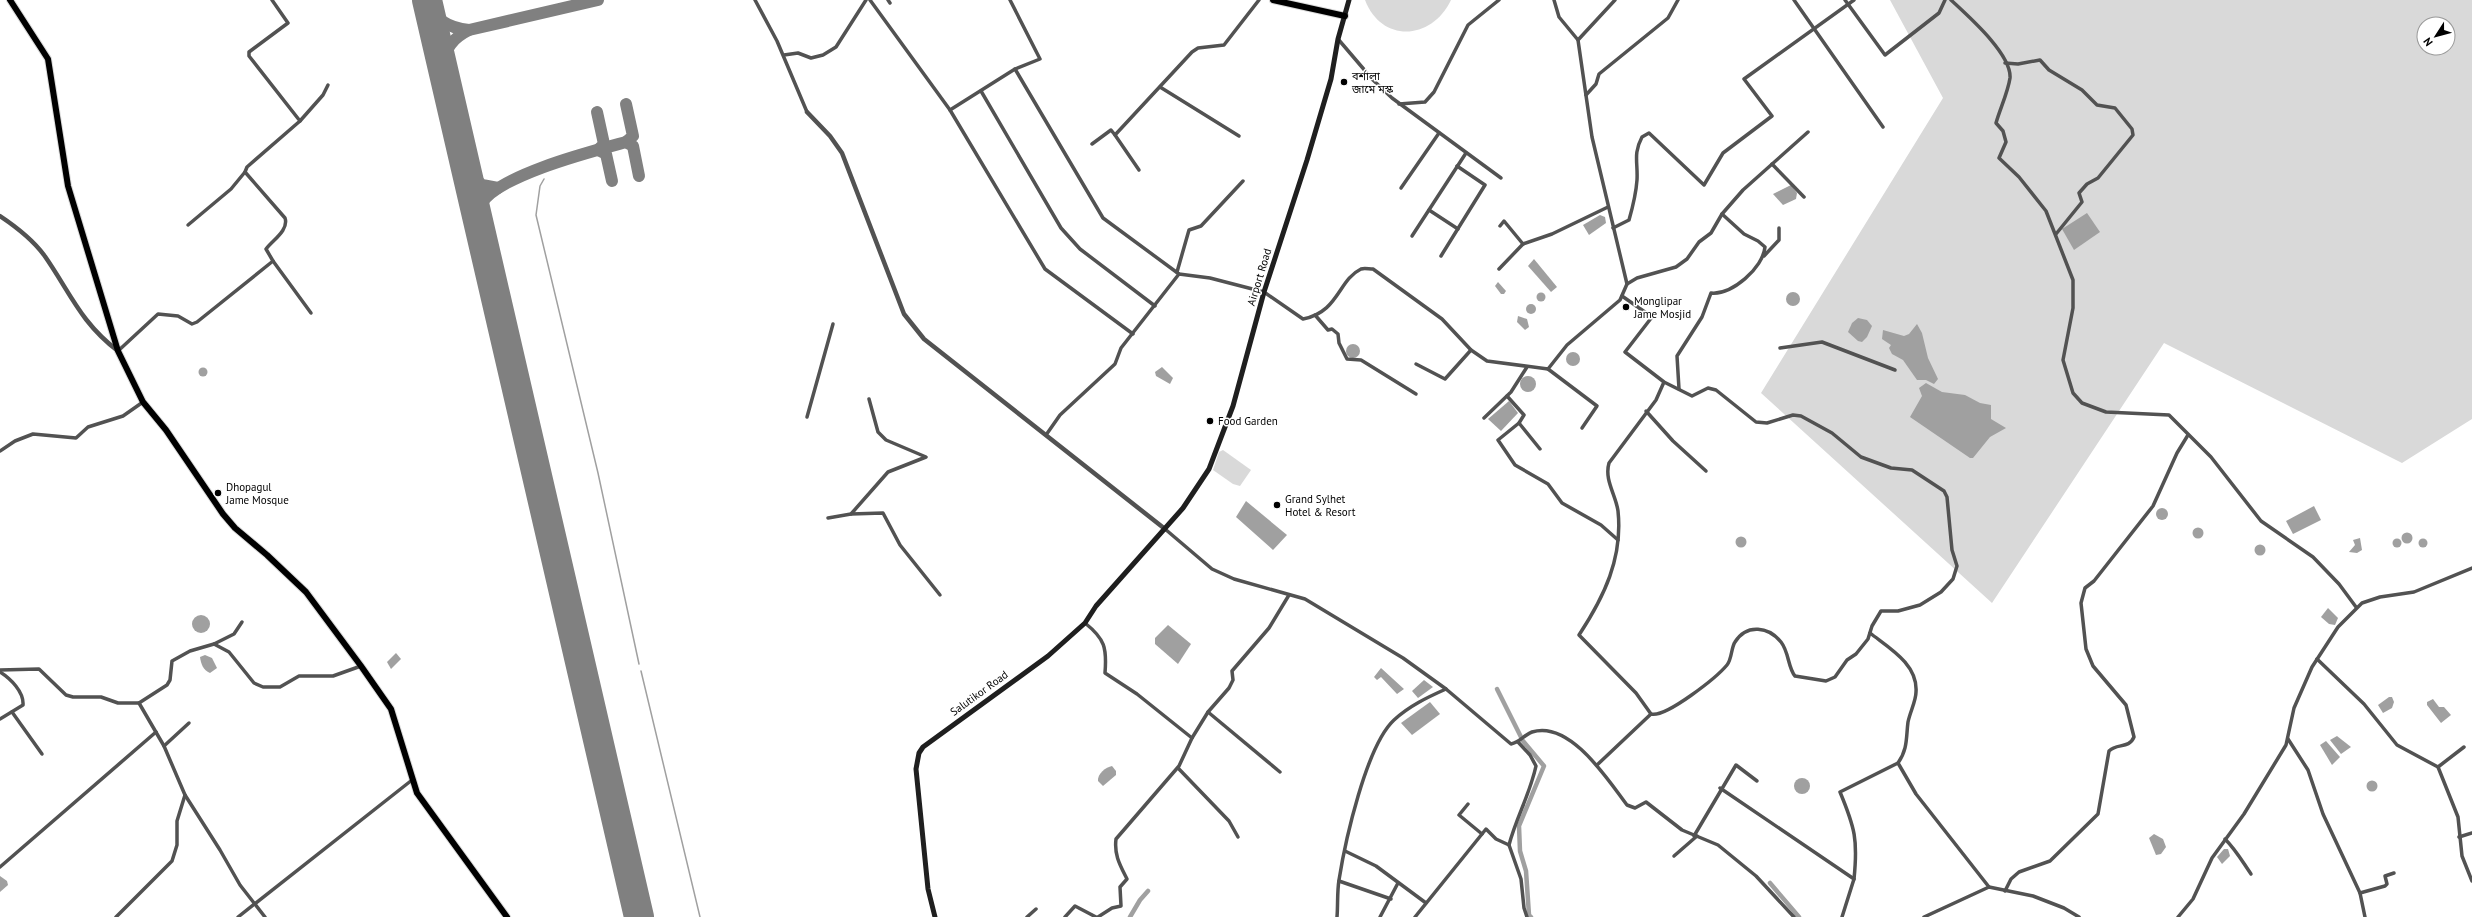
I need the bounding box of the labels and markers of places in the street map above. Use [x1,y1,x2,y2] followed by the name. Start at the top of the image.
[1351,69,1393,96] place label: বর্শালা জামে মস্ক
[1339,77,1349,87] marker: বর্শালা জামে মস্ক
[1633,294,1691,321] place label: Monglipar Jame Mosjid
[1621,302,1631,312] marker: Monglipar Jame Mosjid
[1218,414,1278,428] place label: Food Garden
[1205,416,1215,426] marker: Food Garden
[225,480,289,507] place label: Dhopagul Jame Mosque
[213,488,223,498] marker: Dhopagul Jame Mosque
[1285,492,1356,519] place label: Grand Sylhet Hotel & Resort
[1272,500,1282,510] marker: Grand Sylhet Hotel & Resort

